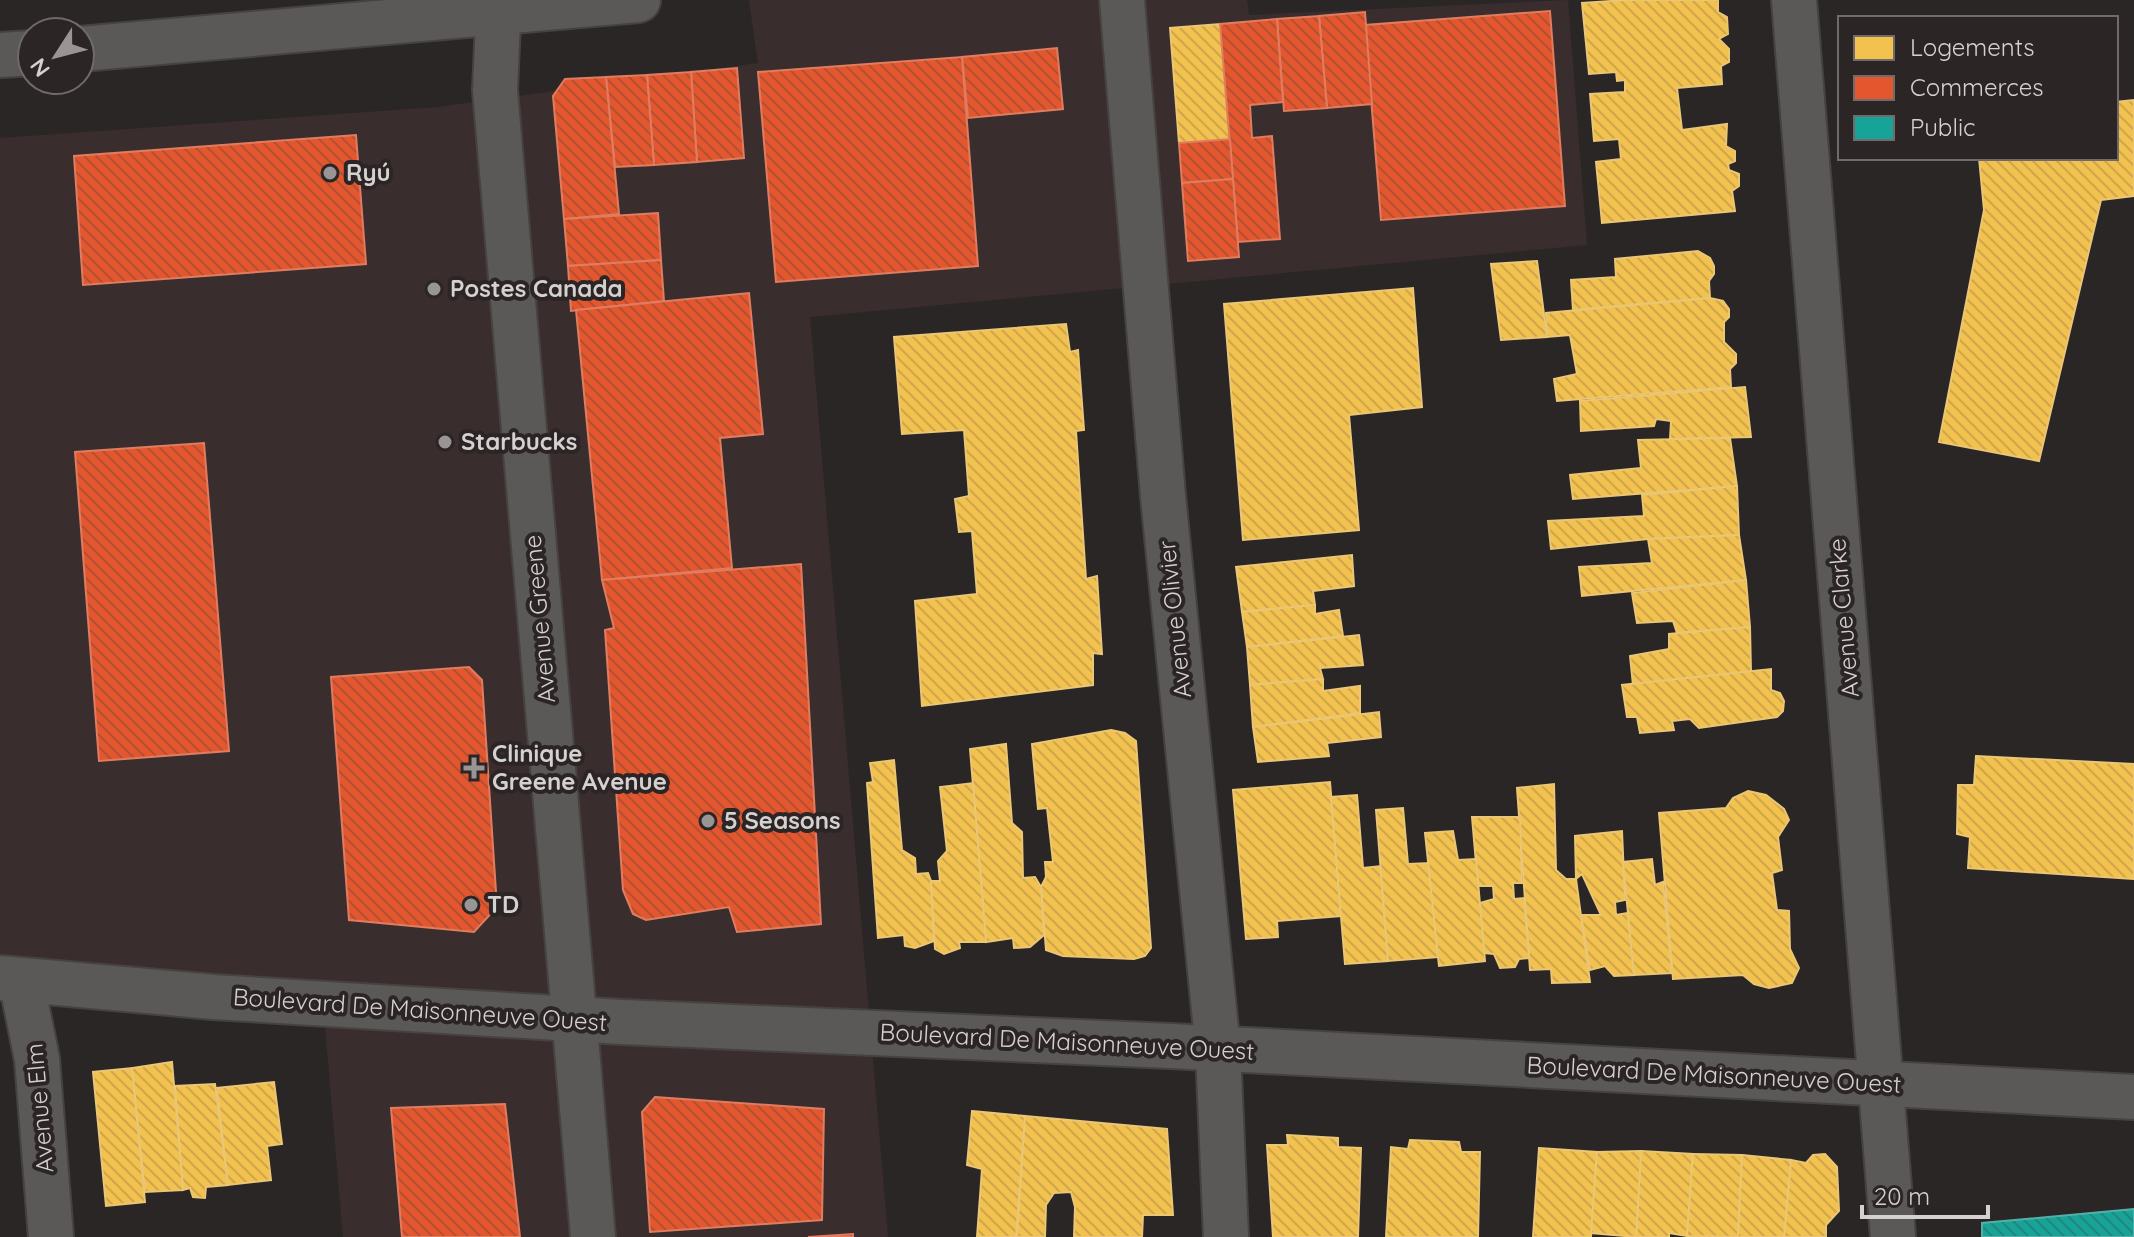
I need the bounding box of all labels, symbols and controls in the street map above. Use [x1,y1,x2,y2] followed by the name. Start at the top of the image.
[16,16,96,96] north arrow
[1838,16,2118,160] legend
[1910,32,2035,62] text: Logements
[24,53,56,83] text: N
[1910,72,2043,102] text: Commerces
[1910,112,1975,142] text: Public
[346,157,391,187] place label: Ryú
[321,164,339,182] marker: Ryú
[450,273,623,303] place label: Postes Canada
[425,280,443,298] marker: Postes Canada
[461,426,577,456] place label: Starbucks
[436,433,454,451] marker: Starbucks
[517,534,561,704] street label: Avenue Greene
[1821,537,1865,699] street label: Avenue Clarke
[1151,539,1197,699] street label: Avenue Olivier
[492,738,667,796] place label: Clinique Greene Avenue
[463,757,485,779] marker: Clinique Greene Avenue
[724,805,841,835] place label: 5 Seasons
[699,812,717,830] marker: 5 Seasons
[487,889,519,919] place label: TD
[462,896,480,914] marker: TD
[232,981,608,1037] street label: Boulevard De Maisonneuve Ouest
[879,1016,1255,1066] street label: Boulevard De Maisonneuve Ouest
[18,1042,60,1174] street label: Avenue Elm
[1526,1049,1902,1099] street label: Boulevard De Maisonneuve Ouest
[1862,1169,1988,1219] scale bar
[1874,1181,1930,1211] text: 20 m

